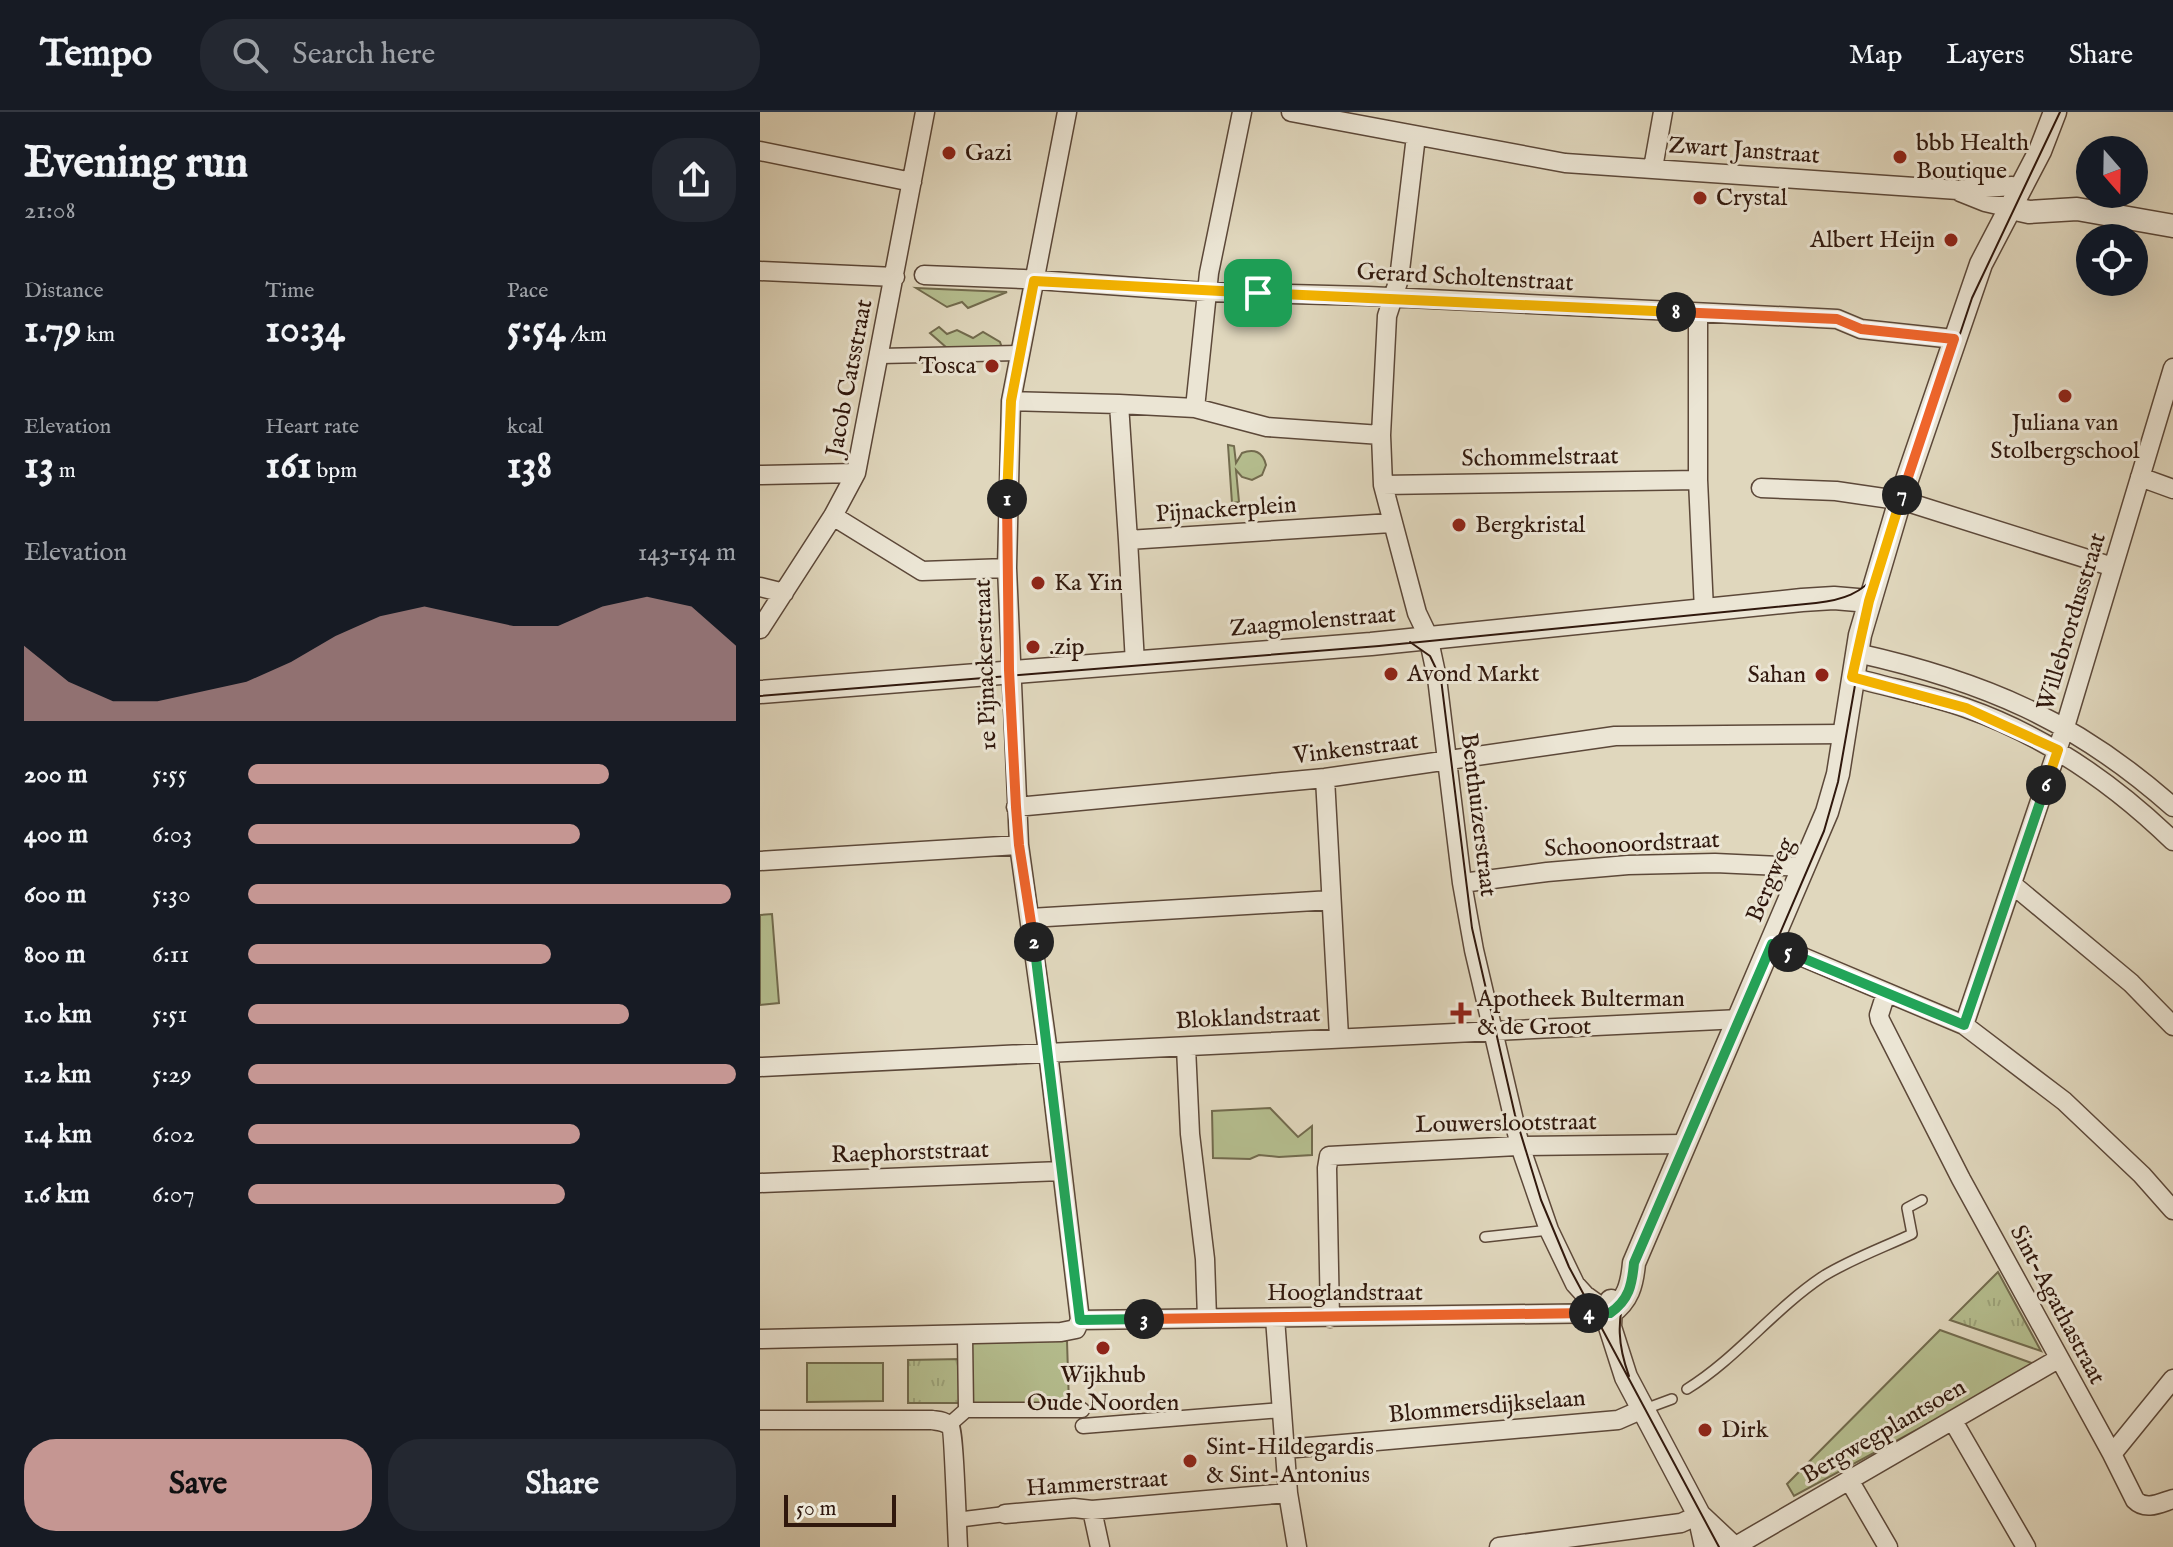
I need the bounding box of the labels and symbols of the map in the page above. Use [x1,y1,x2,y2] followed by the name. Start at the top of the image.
[1916,128,2029,187] place label: bbb Health Boutique
[1667,130,1821,172] street label: Zwart Janstraat
[2076,136,2148,208] north arrow
[965,138,1012,169] place label: Gazi
[940,144,958,162] marker: Gazi
[1891,148,1909,166] marker: bbb Health Boutique
[1716,183,1788,214] place label: Crystal
[1691,189,1709,207] marker: Crystal
[1809,225,1935,256] place label: Albert Heijn
[1942,231,1960,249] marker: Albert Heijn
[1356,257,1574,299] street label: Gerard Scholtenstraat
[1224,259,1292,327] pin
[1656,292,1696,332] pin: 8
[819,297,880,462] street label: Jacob Catsstraat
[919,351,977,382] place label: Tosca
[983,357,1001,375] marker: Tosca
[2056,387,2074,405] marker: Juliana van Stolbergschool
[1990,408,2140,467] place label: Juliana van Stolbergschool
[1461,441,1619,475] street label: Schommelstraat
[1882,475,1922,515] pin: 7
[987,479,1027,519] pin: 1
[1154,490,1298,530] street label: Pijnackerplein
[1475,510,1586,541] place label: Bergkristal
[1450,516,1468,534] marker: Bergkristal
[2030,529,2114,715] street label: Willebrordusstraat
[1054,568,1123,599] place label: Ka Yin
[1029,574,1047,592] marker: Ka Yin
[968,579,1004,751] street label: 1e Pijnackerstraat
[1229,599,1397,645] street label: Zaagmolenstraat
[1049,632,1085,663] place label: .zip
[1024,638,1042,656] marker: .zip
[1406,659,1540,690] place label: Avond Markt
[1747,660,1806,691] place label: Sahan
[1382,665,1400,683] marker: Avond Markt
[1813,666,1831,684] marker: Sahan
[1291,726,1420,772] street label: Vinkenstraat
[1453,731,1503,899] street label: Benthuizerstraat
[2026,765,2066,805] pin: 6
[1543,825,1721,865] street label: Schoonoordstraat
[1739,832,1803,927] street label: Bergweg
[1014,922,1054,962] pin: 2
[1768,932,1808,972] pin: 5
[1476,984,1685,1043] place label: Apotheek Bulterman & de Groot
[1175,999,1321,1037] street label: Bloklandstraat
[1452,1004,1470,1022] marker: Apotheek Bulterman & de Groot
[1415,1107,1597,1141] street label: Louwerslootstraat
[831,1135,989,1171] street label: Raephorststraat
[2002,1220,2112,1390] street label: Sint-Agathastraat
[1267,1278,1423,1309] street label: Hooglandstraat
[1569,1293,1609,1333] pin: 4
[1124,1299,1164,1339] pin: 3
[1094,1339,1112,1357] marker: Wijkhub Oude Noorden
[1027,1360,1180,1419] place label: Wijkhub Oude Noorden
[1796,1372,1972,1492] street label: Bergwegplantsoen
[1387,1383,1587,1431] street label: Blommersdijkselaan
[1721,1415,1768,1446] place label: Dirk
[1696,1421,1714,1439] marker: Dirk
[1206,1432,1374,1491] place label: Sint-Hildegardis & Sint-Antonius
[1181,1452,1199,1470] marker: Sint-Hildegardis & Sint-Antonius
[1025,1464,1169,1504] street label: Hammerstraat
[784,1491,896,1527] scale bar

